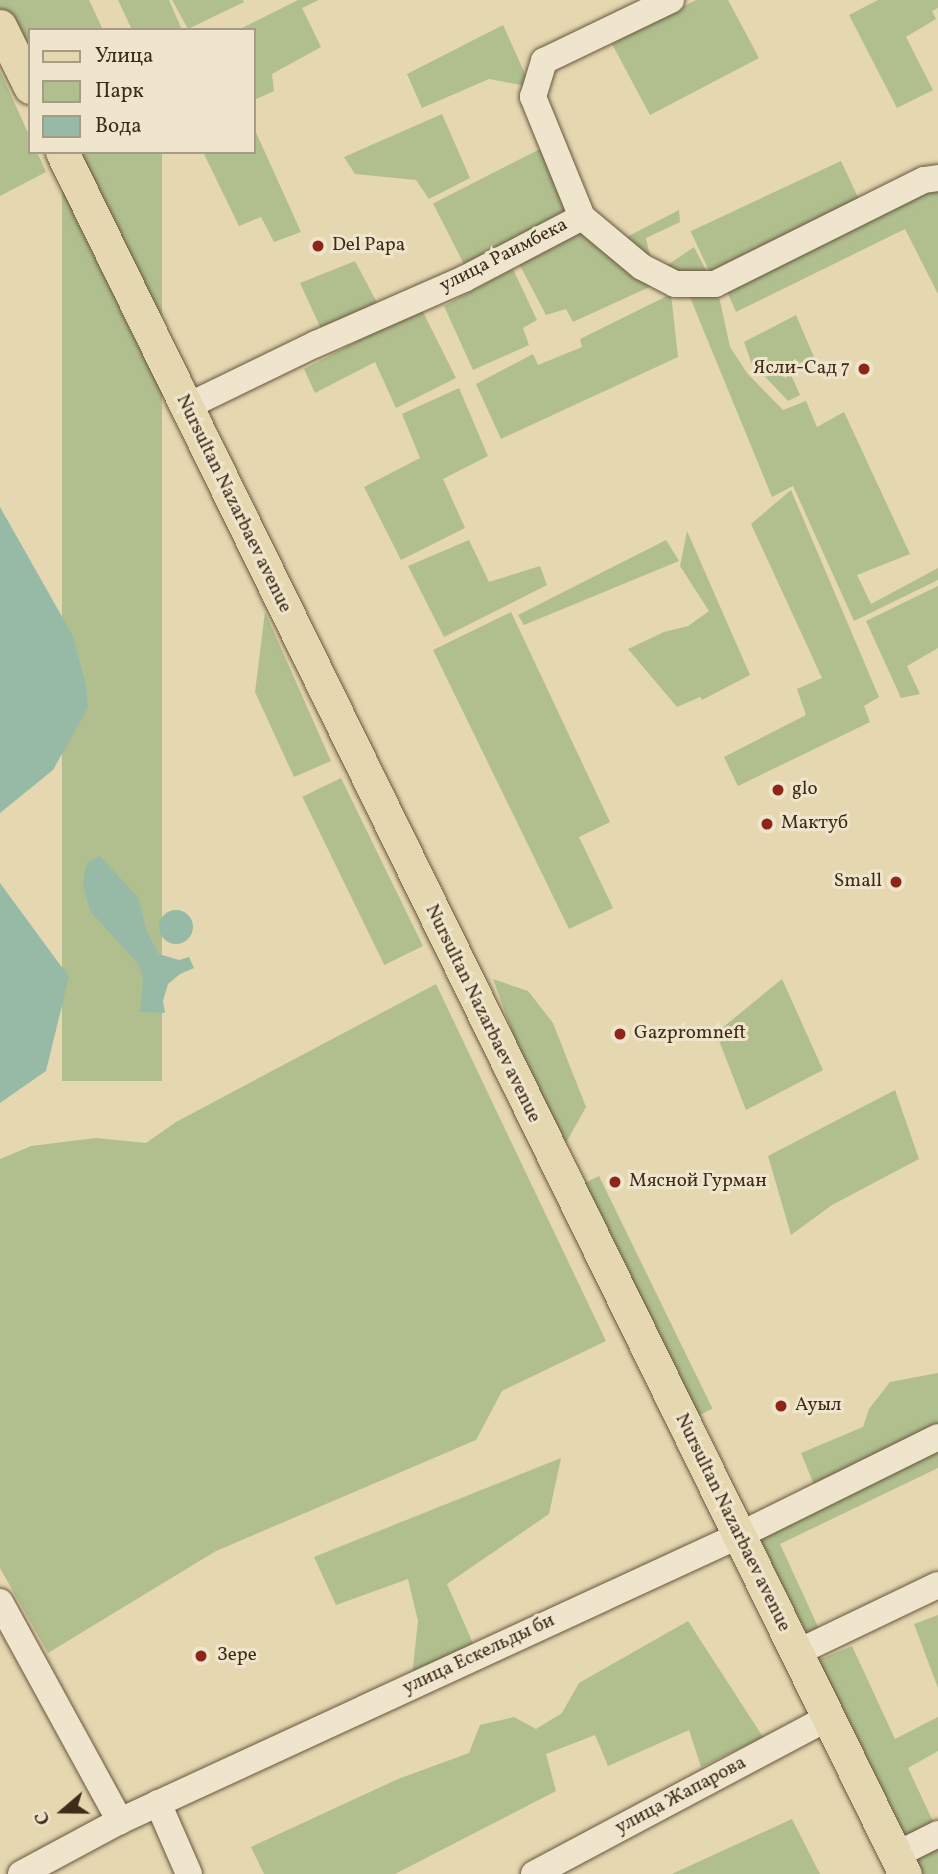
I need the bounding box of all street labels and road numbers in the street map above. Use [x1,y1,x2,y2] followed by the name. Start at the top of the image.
[436,214,572,298] street label: улица Раимбека
[170,391,296,617] street label: Nursultan Nazarbaev avenue
[419,901,545,1127] street label: Nursultan Nazarbaev avenue
[669,1410,795,1636] street label: Nursultan Nazarbaev avenue
[399,1610,559,1700] street label: улица Ескельды би
[612,1752,750,1840] street label: улица Жапарова

